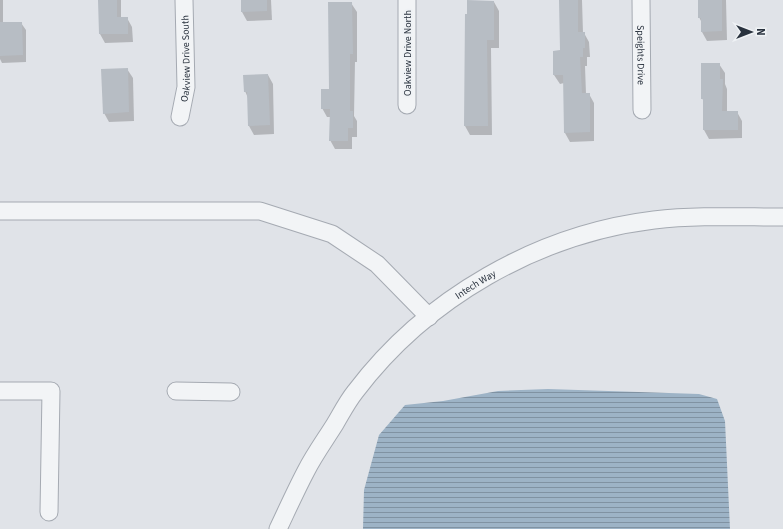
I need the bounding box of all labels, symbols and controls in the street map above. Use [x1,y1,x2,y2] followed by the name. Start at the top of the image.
[401,10,415,96] street label: Oakview Drive North
[731,12,771,52] north arrow
[177,15,194,103] street label: Oakview Drive South
[633,25,648,85] street label: Speights Drive
[753,28,768,36] text: N
[452,267,499,303] street label: Intech Way

